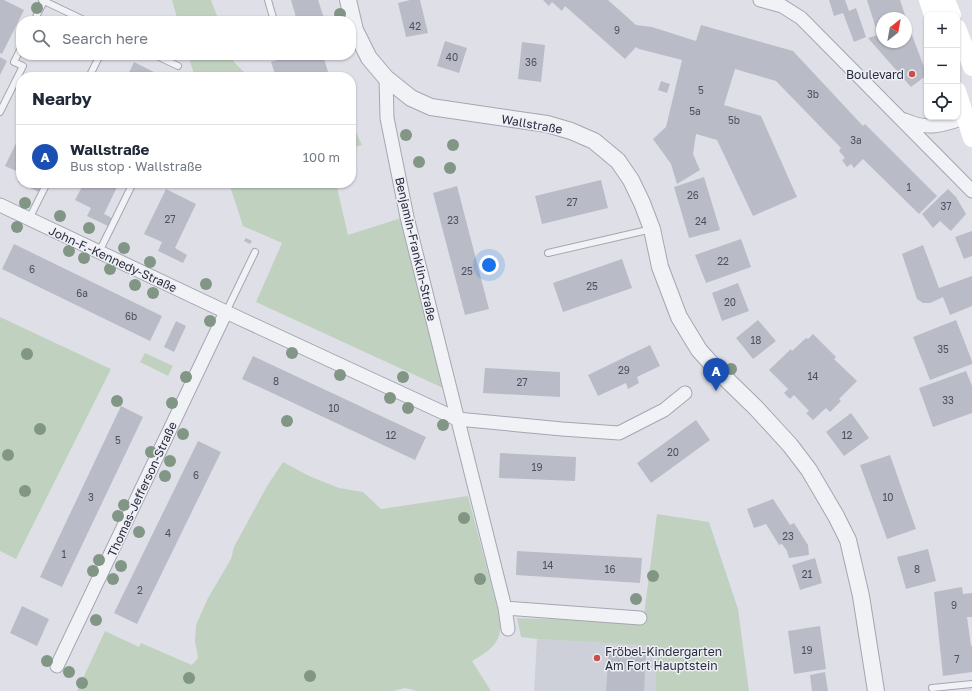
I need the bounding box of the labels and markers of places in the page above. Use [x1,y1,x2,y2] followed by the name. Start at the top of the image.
[846,67,904,82] place label: Boulevard
[907,69,917,79] marker: Boulevard
[703,358,729,391] pin: A
[605,644,722,673] place label: Fröbel-Kindergarten Am Fort Hauptstein
[592,653,602,663] marker: Fröbel-Kindergarten Am Fort Hauptstein

